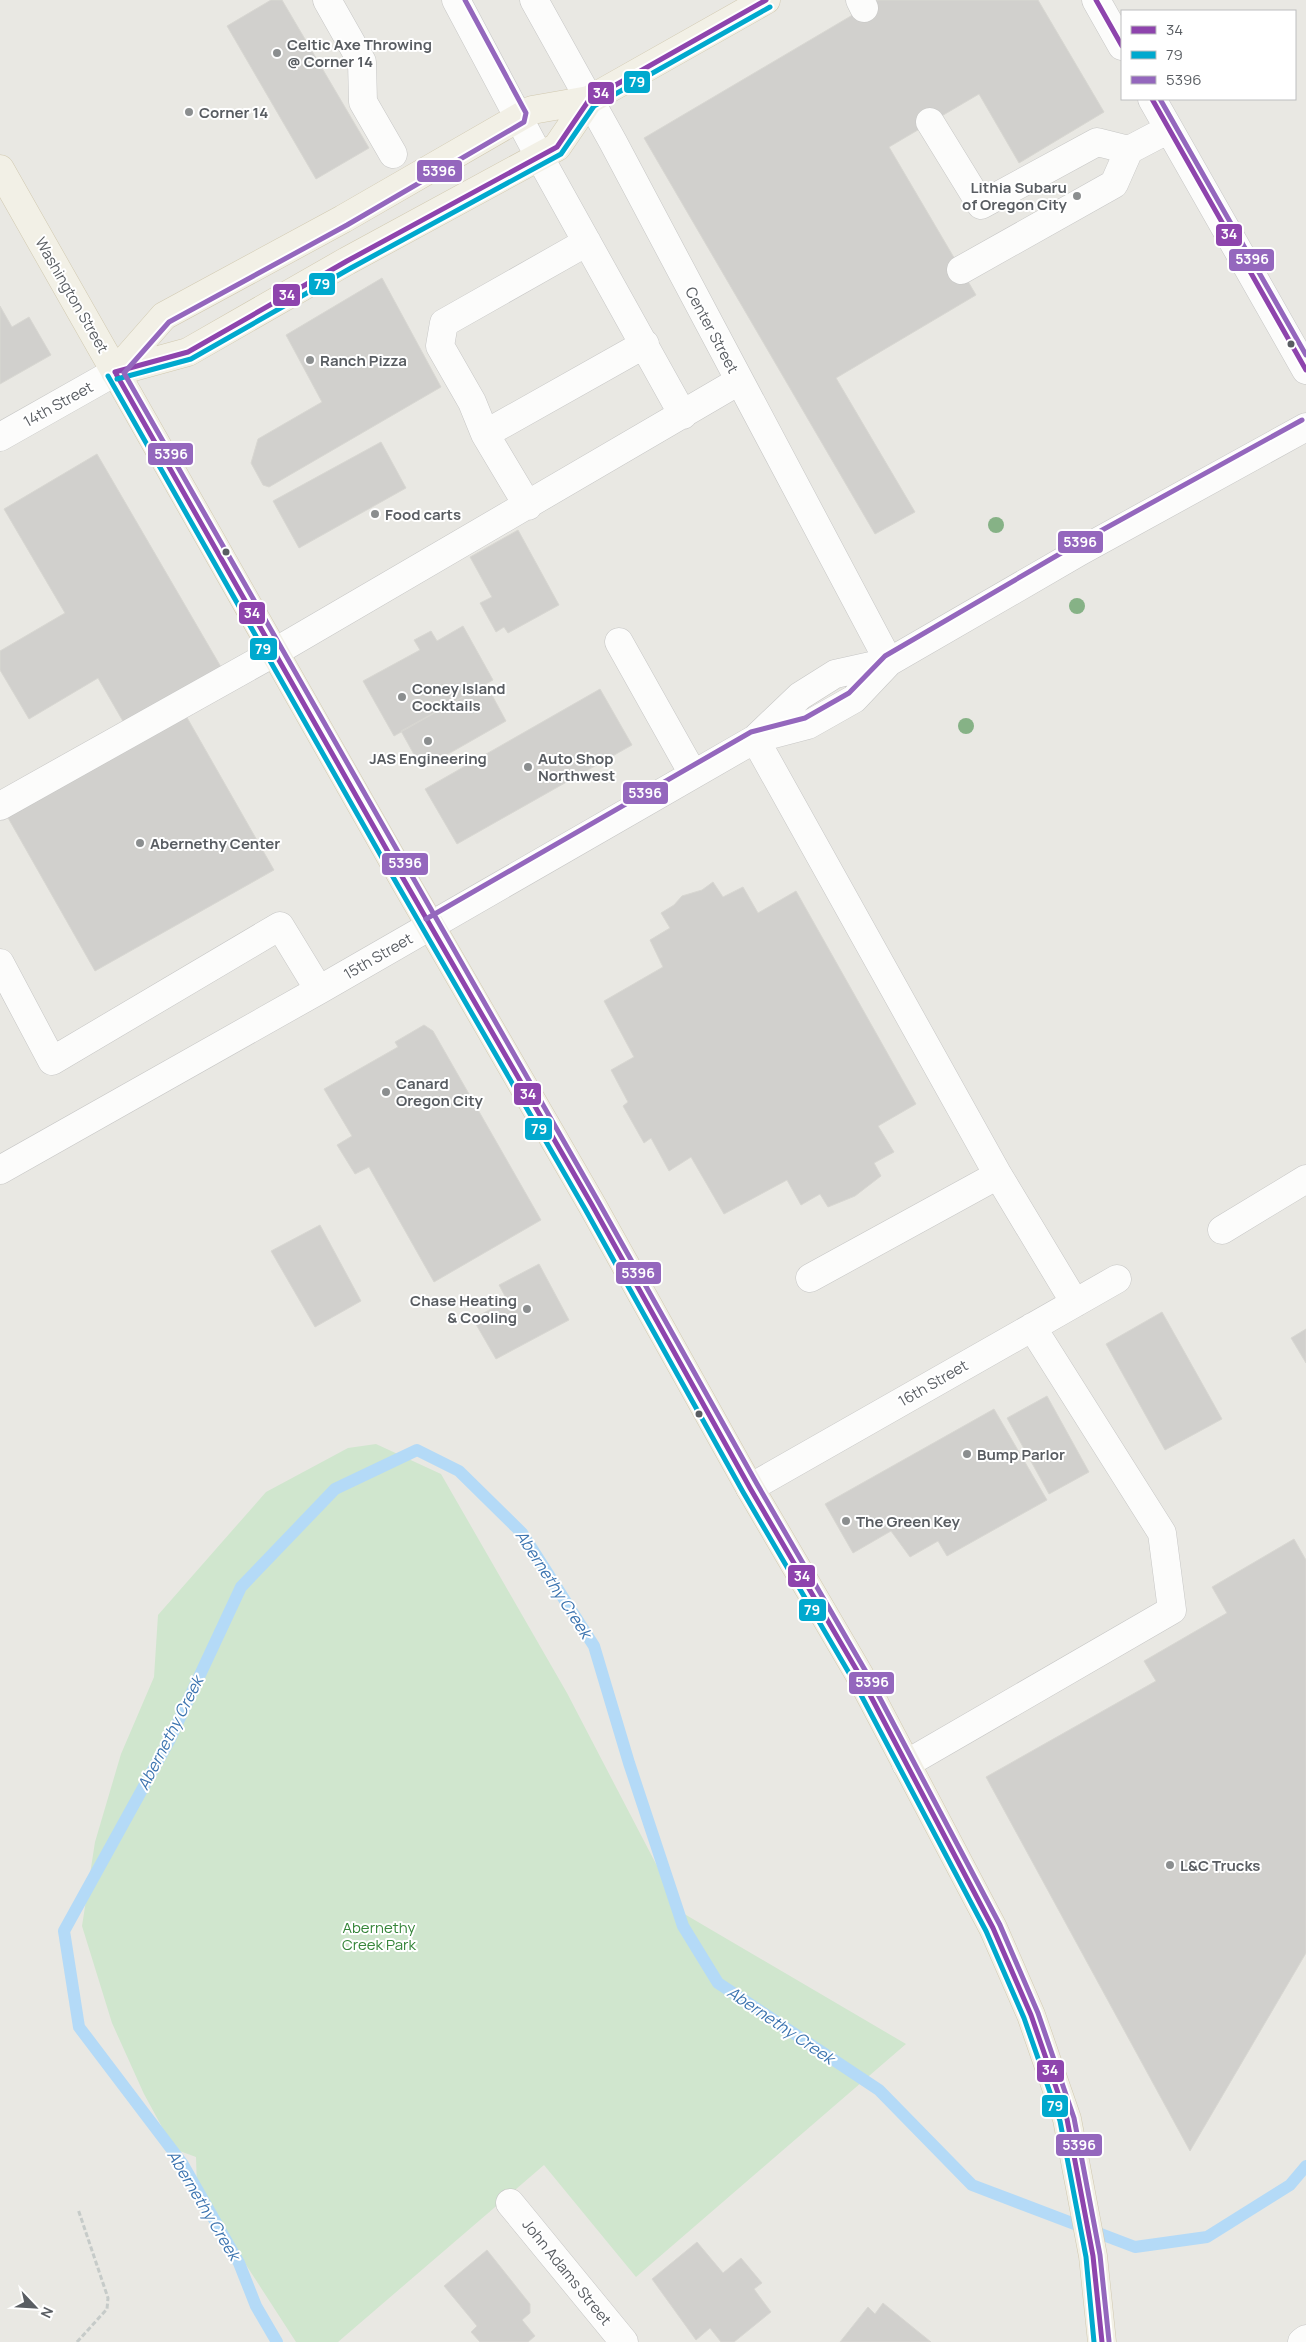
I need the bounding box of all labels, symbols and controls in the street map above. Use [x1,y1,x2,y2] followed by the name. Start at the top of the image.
[1121,10,1296,100] legend
[1166,19,1183,40] text: 34
[287,34,432,72] place label: Celtic Axe Throwing @ Corner 14
[1166,44,1183,65] text: 79
[271,47,283,59] marker: Celtic Axe Throwing @ Corner 14
[1166,69,1202,90] text: 5396
[623,70,651,94] line badge: 79
[629,72,645,91] text: 79
[587,81,615,105] line badge: 34
[593,83,609,102] text: 34
[199,102,268,123] place label: Corner 14
[183,106,195,118] marker: Corner 14
[416,159,463,183] line badge: 5396
[422,161,456,180] text: 5396
[962,177,1068,215] place label: Lithia Subaru of Oregon City
[1071,190,1083,202] marker: Lithia Subaru of Oregon City
[1215,223,1243,247] line badge: 34
[1221,224,1237,243] text: 34
[30,233,114,357] street label: Washington Street
[1228,248,1275,272] line badge: 5396
[1235,249,1269,268] text: 5396
[308,272,336,296] line badge: 79
[314,274,330,293] text: 79
[272,283,301,307] line badge: 34
[680,283,744,377] street label: Center Street
[279,285,295,304] text: 34
[1286,339,1296,349] unlabelled marker
[320,350,407,371] place label: Ranch Pizza
[304,354,316,366] marker: Ranch Pizza
[19,376,97,432] street label: 14th Street
[147,442,194,466] line badge: 5396
[154,444,188,463] text: 5396
[385,504,461,525] place label: Food carts
[369,508,381,520] marker: Food carts
[1057,530,1104,554] line badge: 5396
[1063,532,1097,551] text: 5396
[221,547,231,557] unlabelled marker
[238,601,266,625] line badge: 34
[244,603,260,622] text: 34
[249,637,278,661] line badge: 79
[255,639,271,658] text: 79
[412,678,506,716] place label: Coney Island Cocktails
[396,691,408,703] marker: Coney Island Cocktails
[422,735,434,747] marker: JAS Engineering
[369,748,487,769] place label: JAS Engineering
[538,748,615,786] place label: Auto Shop Northwest
[522,761,534,773] marker: Auto Shop Northwest
[622,781,669,805] line badge: 5396
[628,783,662,802] text: 5396
[150,833,280,854] place label: Abernethy Center
[134,837,146,849] marker: Abernethy Center
[381,852,429,876] line badge: 5396
[388,853,422,872] text: 5396
[340,928,416,984] street label: 15th Street
[396,1073,484,1111] place label: Canard Oregon City
[513,1082,542,1106] line badge: 34
[520,1084,536,1103] text: 34
[380,1086,392,1098] marker: Canard Oregon City
[524,1117,553,1141] line badge: 79
[531,1119,547,1138] text: 79
[615,1261,662,1285] line badge: 5396
[621,1263,655,1282] text: 5396
[410,1290,517,1328] place label: Chase Heating & Cooling
[521,1303,533,1315] marker: Chase Heating & Cooling
[894,1355,972,1411] street label: 16th Street
[694,1409,704,1419] unlabelled marker
[977,1444,1065,1465] place label: Bump Parlor
[961,1448,973,1460] marker: Bump Parlor
[856,1511,961,1532] place label: The Green Key
[840,1515,852,1527] marker: The Green Key
[511,1526,598,1644] water label: Abernethy Creek
[787,1564,816,1588] line badge: 34
[794,1566,810,1585] text: 34
[798,1598,827,1622] line badge: 79
[804,1600,820,1619] text: 79
[132,1671,209,1794] water label: Abernethy Creek
[848,1671,895,1695] line badge: 5396
[855,1672,889,1691] text: 5396
[1180,1855,1261,1876] place label: L&C Trucks
[1164,1859,1176,1871] marker: L&C Trucks
[342,1917,416,1955] park label: Abernethy Creek Park
[723,1981,841,2070] water label: Abernethy Creek
[1036,2059,1065,2083] line badge: 34
[1042,2060,1058,2079] text: 34
[1041,2094,1069,2118] line badge: 79
[1047,2096,1063,2115] text: 79
[1055,2133,1103,2157] line badge: 5396
[1062,2135,1096,2154] text: 5396
[162,2146,247,2266] water label: Abernethy Creek
[518,2214,616,2330] street label: John Adams Street
[10,2282,60,2332] north arrow
[36,2304,58,2321] text: N

